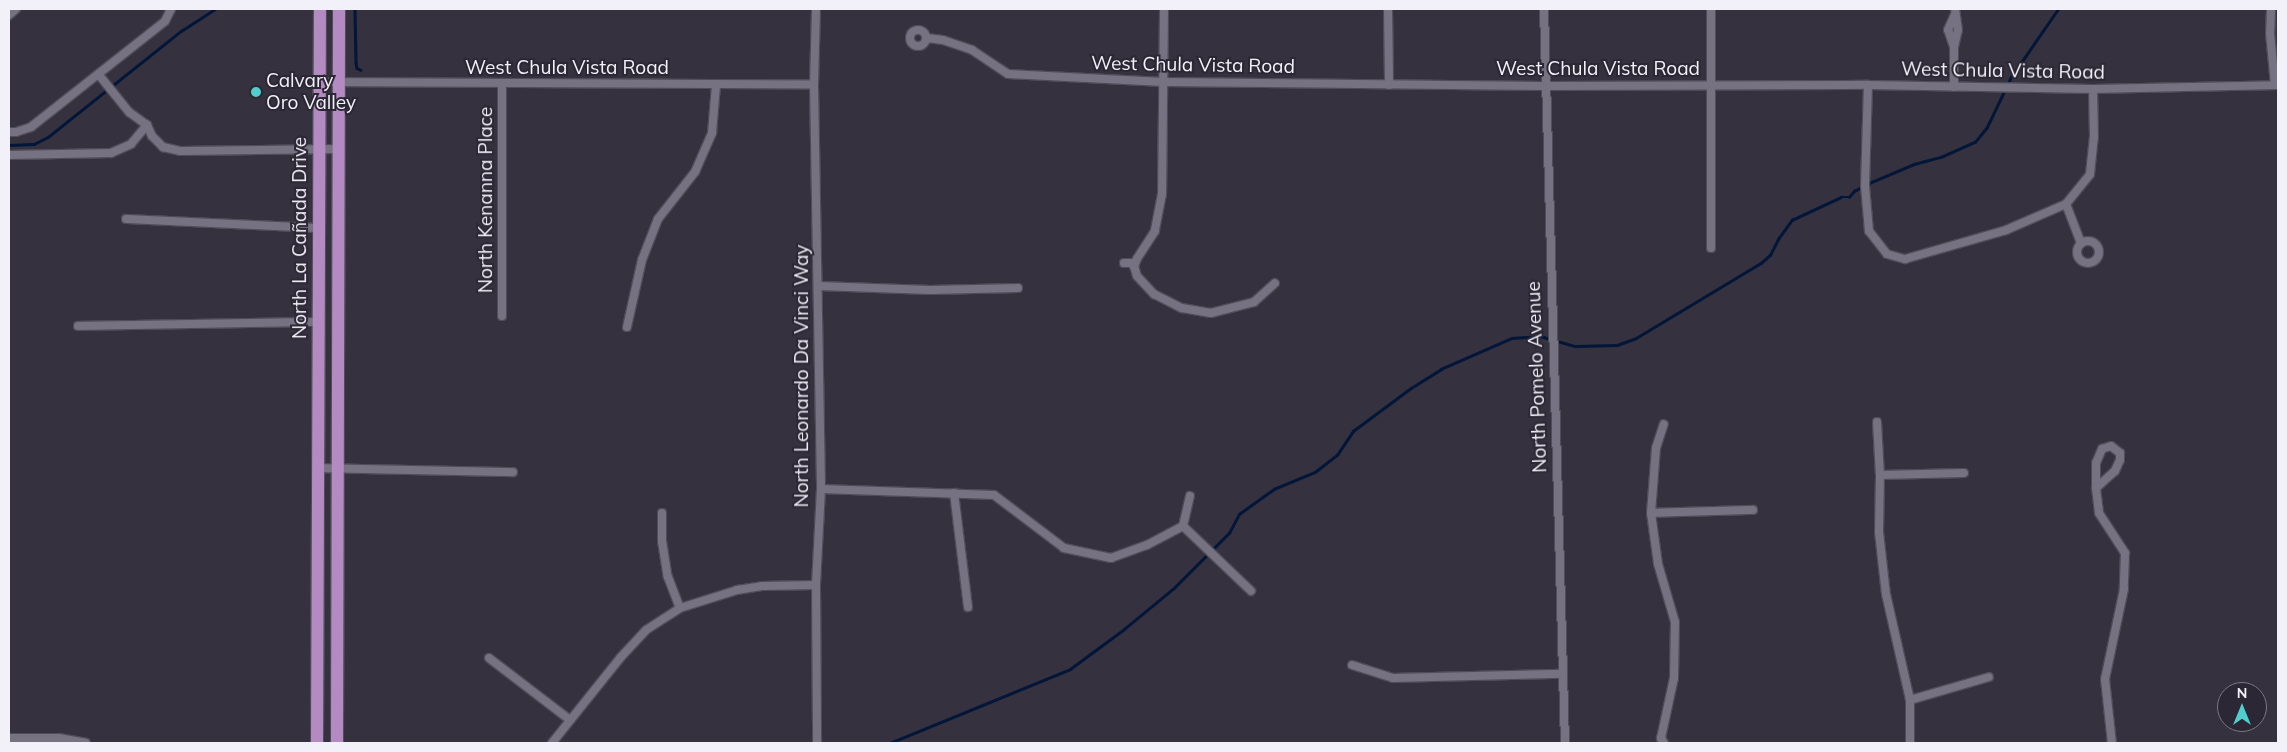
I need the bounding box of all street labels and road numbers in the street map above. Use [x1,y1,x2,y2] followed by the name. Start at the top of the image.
[1091,52,1295,78] street label: West Chula Vista Road
[465,57,669,79] street label: West Chula Vista Road
[1496,58,1700,80] street label: West Chula Vista Road
[1901,58,2105,84] street label: West Chula Vista Road
[475,107,497,293] street label: North Kenanna Place
[289,137,311,339] street label: North La Cañada Drive
[791,245,813,507] street label: North Leonardo Da Vinci Way
[1522,281,1552,473] street label: North Pomelo Avenue

